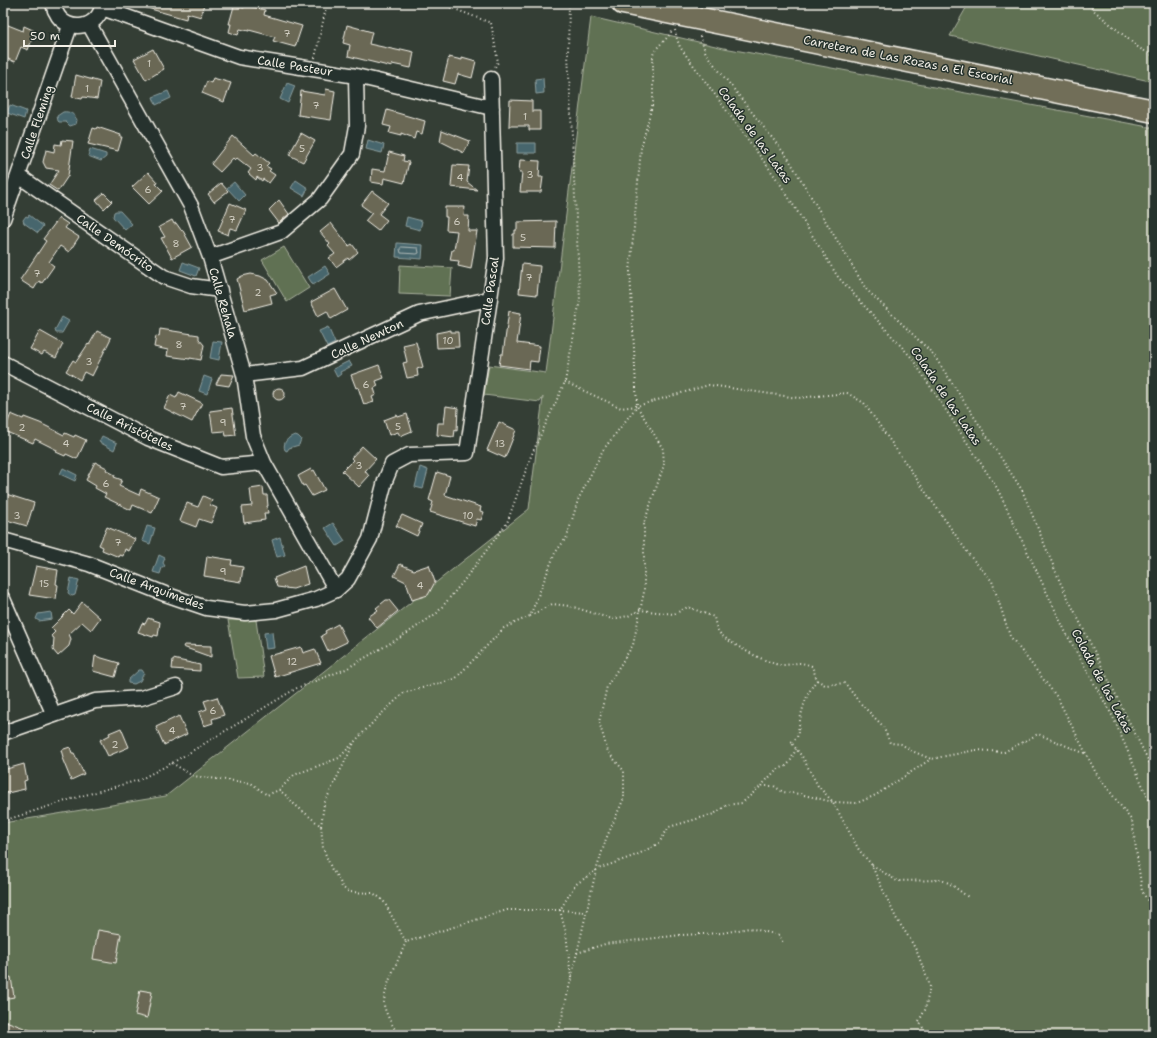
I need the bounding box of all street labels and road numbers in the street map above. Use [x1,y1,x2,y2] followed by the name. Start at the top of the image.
[802,32,1014,88] street label: Carretera de Las Rozas a El Escorial
[256,52,334,80] street label: Calle Pasteur
[17,83,57,161] street label: Calle Fleming
[714,83,796,187] street label: Colada de las Latas
[73,210,157,276] street label: Calle Demócrito
[477,255,503,326] street label: Calle Pascal
[205,266,241,341] street label: Calle Rehala
[328,315,406,363] street label: Calle Newton
[907,343,985,449] street label: Colada de las Latas
[84,399,176,455] street label: Calle Aristóteles
[107,564,207,614] street label: Calle Arquímedes
[1068,626,1136,736] street label: Colada de las Latas

